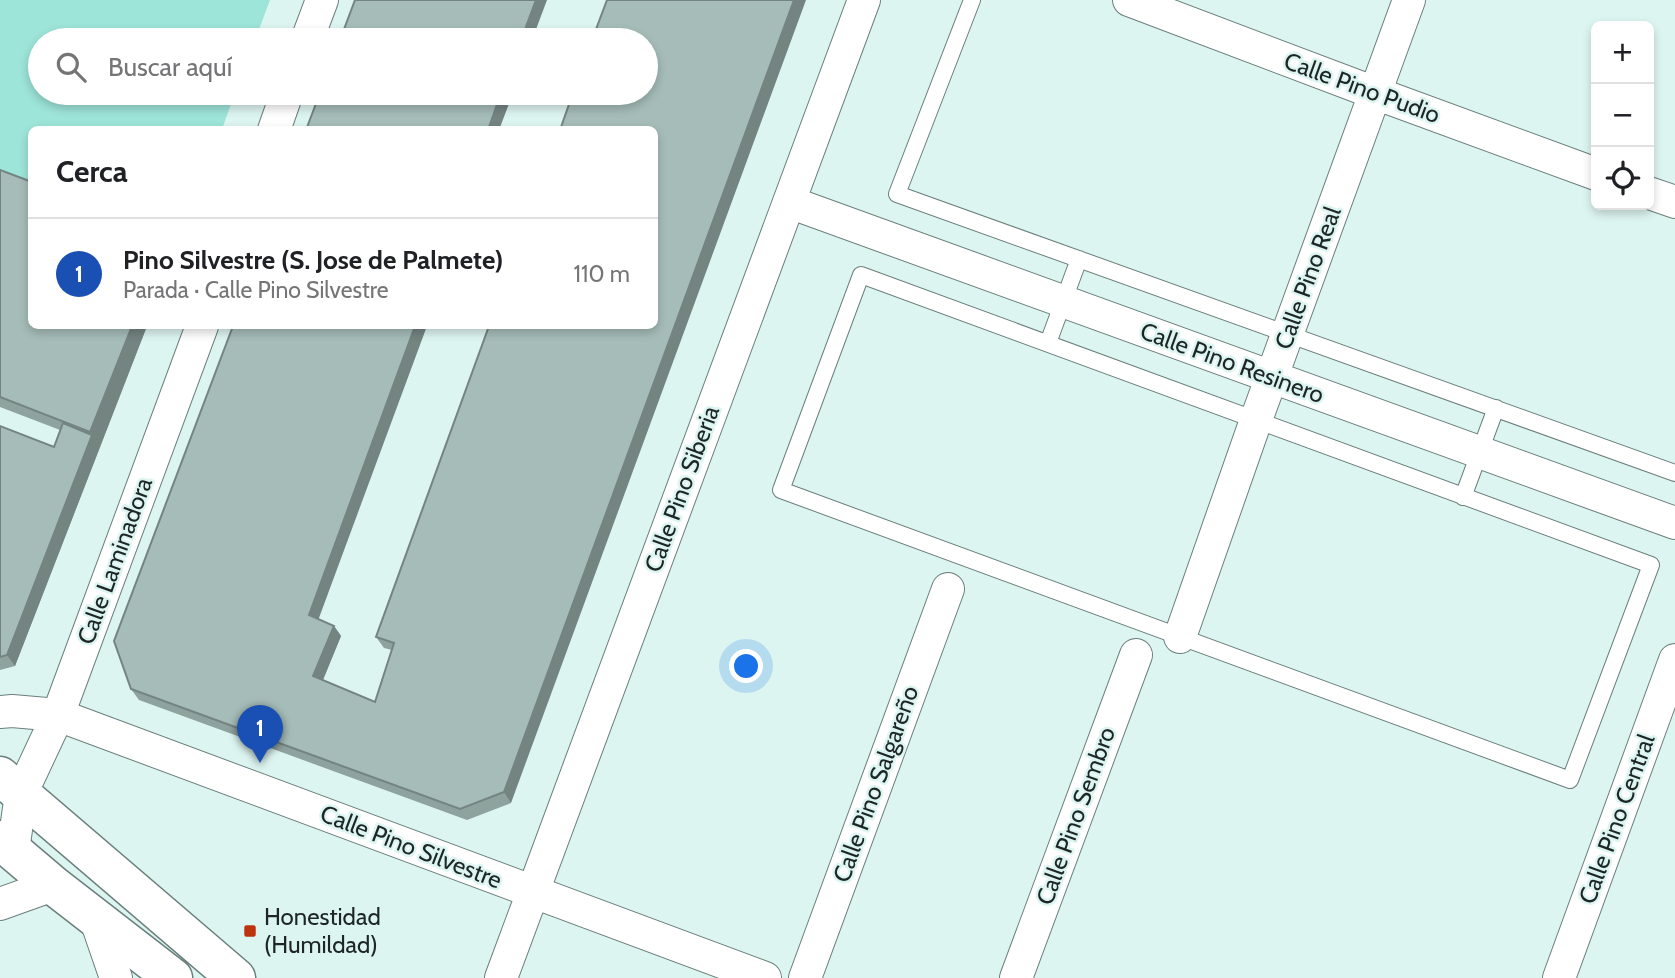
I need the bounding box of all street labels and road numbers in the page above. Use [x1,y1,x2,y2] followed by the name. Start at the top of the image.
[1280,46,1444,129] street label: Calle Pino Pudio
[1268,202,1347,353] street label: Calle Pino Real
[1136,316,1328,409] street label: Calle Pino Resinero
[638,401,725,576] street label: Calle Pino Siberia
[71,473,158,648] street label: Calle Laminadora
[827,682,925,886] street label: Calle Pino Salgareño
[1030,723,1121,909] street label: Calle Pino Sembro
[1572,730,1661,908] street label: Calle Pino Central
[316,799,506,894] street label: Calle Pino Silvestre

